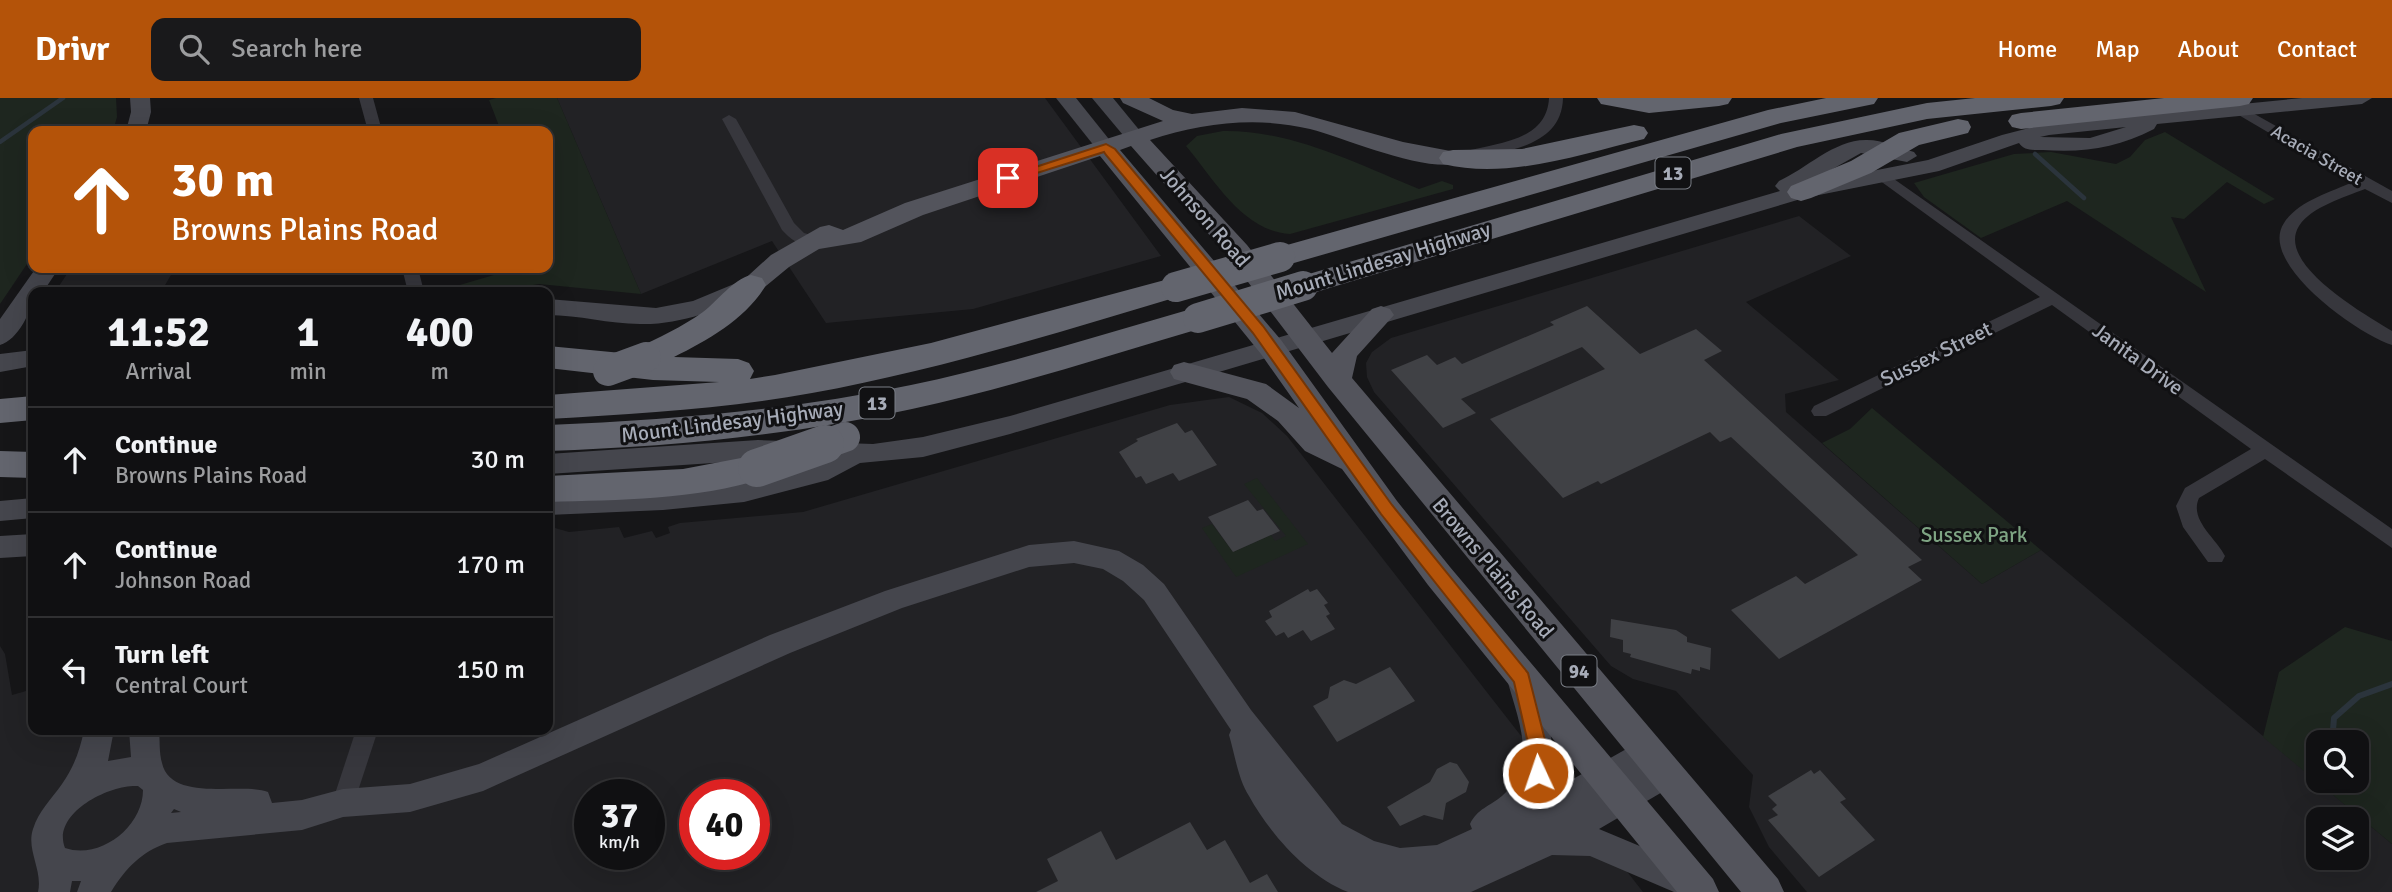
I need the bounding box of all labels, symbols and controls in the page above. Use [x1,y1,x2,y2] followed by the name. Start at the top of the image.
[151,18,641,81] search box
[35,29,109,70] text: Drivr
[175,30,213,68] icon: search
[231,33,362,65] text: Search here
[1997,34,2057,64] text: Home
[2095,34,2140,64] text: Map
[2178,34,2239,64] text: About
[2277,34,2357,64] text: Contact
[2267,120,2367,190] street label: Acacia Street
[978,148,1038,208] pin
[171,150,274,210] text: 30 m
[56,154,147,245] icon: ahead
[1656,158,1690,188] road number: 13
[989,159,1027,197] icon: arrive
[1154,162,1256,272] street label: Johnson Road
[171,210,439,249] text: Browns Plains Road
[1272,216,1494,306] street label: Mount Lindesay Highway
[107,307,210,358] text: 11:52
[297,307,319,358] text: 1
[406,307,474,358] text: 400
[1876,316,1996,392] street label: Sussex Street
[2087,317,2189,401] street label: Janita Drive
[126,357,192,386] text: Arrival
[289,357,327,386] text: min
[431,357,449,386] text: m
[860,388,894,418] road number: 13
[620,395,845,449] street label: Mount Lindesay Highway
[115,429,217,461] text: Continue
[56,441,94,479] icon: ahead
[470,444,525,476] text: 30 m
[115,461,307,490] text: Browns Plains Road
[1427,492,1559,644] street label: Browns Plains Road
[1921,522,2028,548] park label: Sussex Park
[115,534,217,566] text: Continue
[56,546,94,584] icon: ahead
[456,549,525,581] text: 170 m
[115,566,251,595] text: Johnson Road
[115,639,209,671] text: Turn left
[56,651,94,689] icon: left
[456,654,525,686] text: 150 m
[1562,656,1596,686] road number: 94
[115,671,248,700] text: Central Court
[2306,730,2369,870] map controls
[2306,730,2369,793] button: search
[1501,736,1575,810] position arrow
[679,779,770,870] speed limit sign: 40
[601,794,638,837] text: 37
[2306,807,2369,870] button: layers
[599,831,640,853] text: km/h

